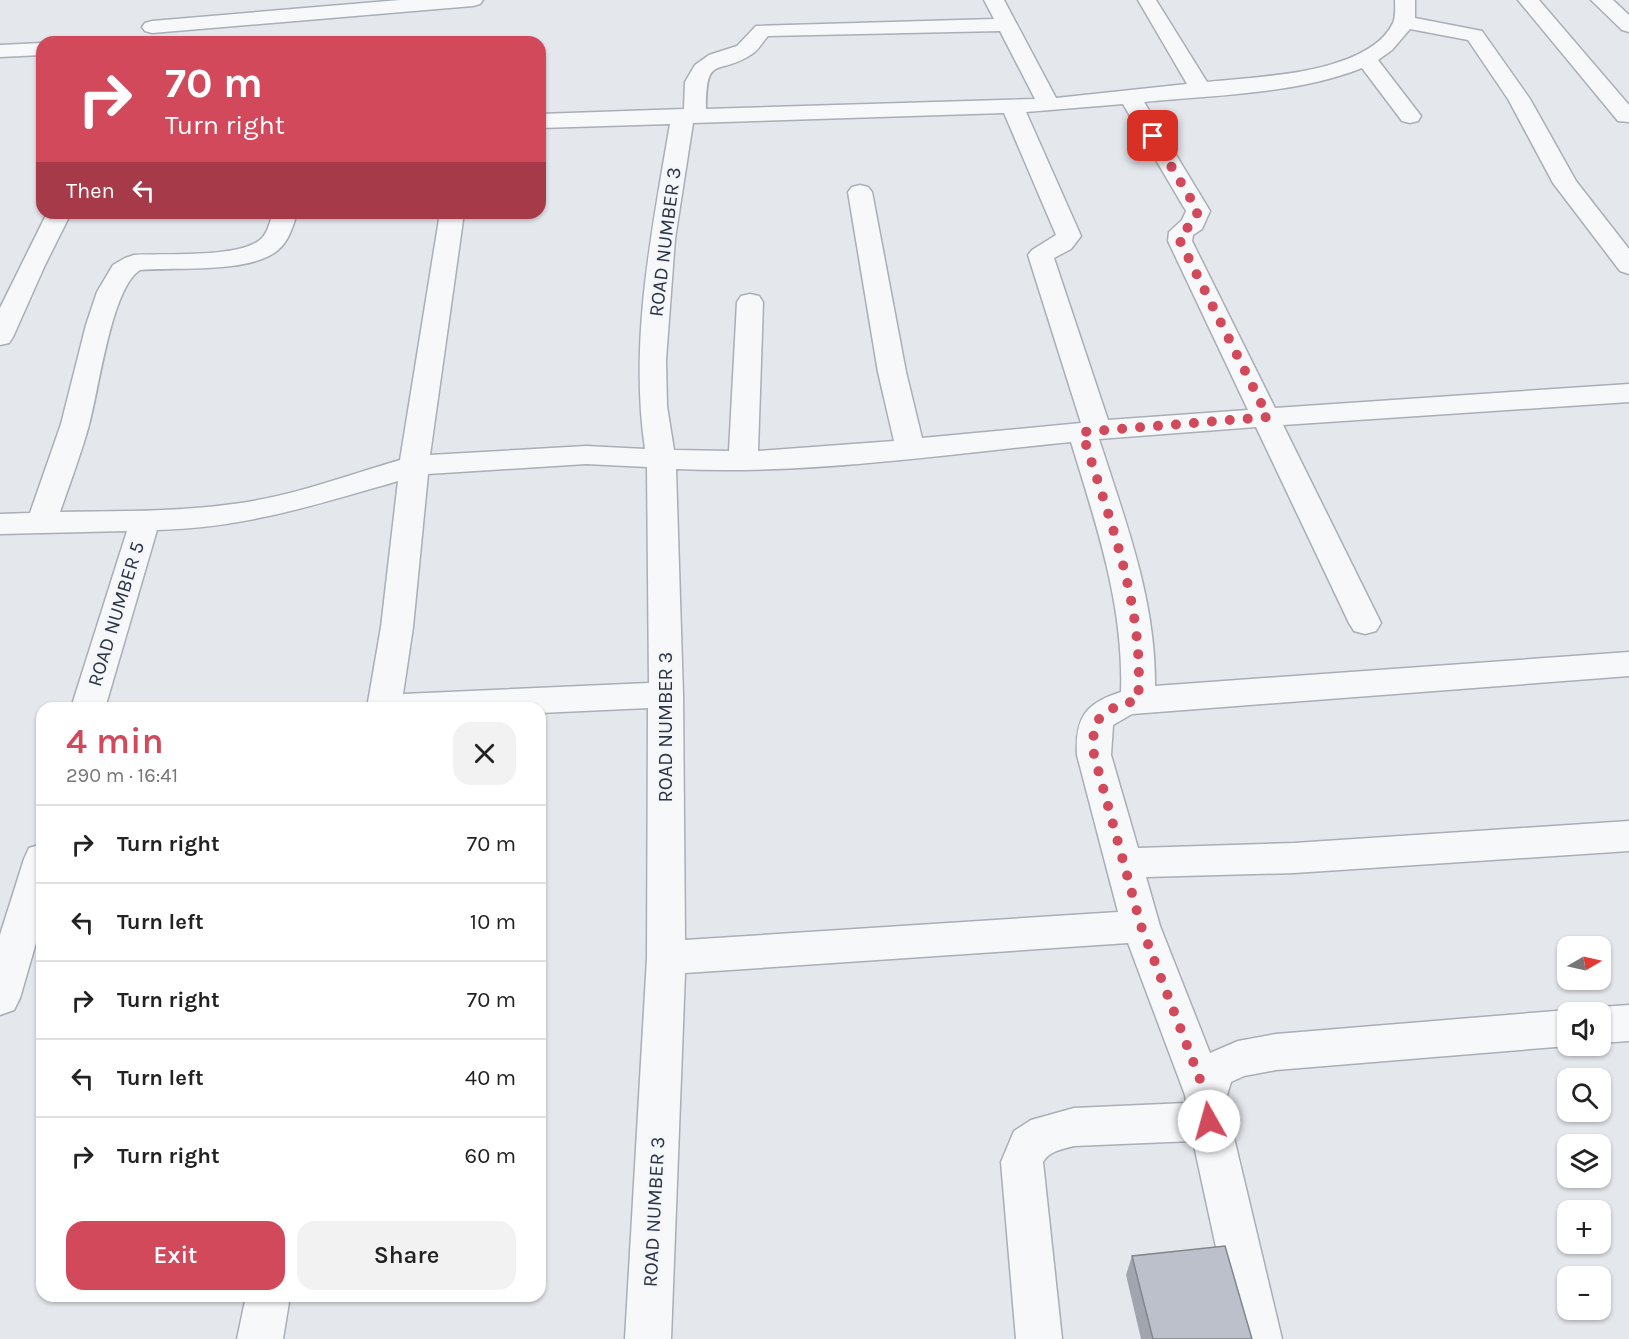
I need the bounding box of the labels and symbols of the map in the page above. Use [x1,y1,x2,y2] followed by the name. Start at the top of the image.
[1127,110,1178,161] pin
[644,166,686,318] street label: ROAD NUMBER 3
[83,539,149,689] street label: ROAD NUMBER 5
[654,652,677,802] street label: ROAD NUMBER 3
[1557,936,1611,990] north arrow
[1177,1089,1241,1153] position arrow
[639,1136,669,1288] street label: ROAD NUMBER 3

